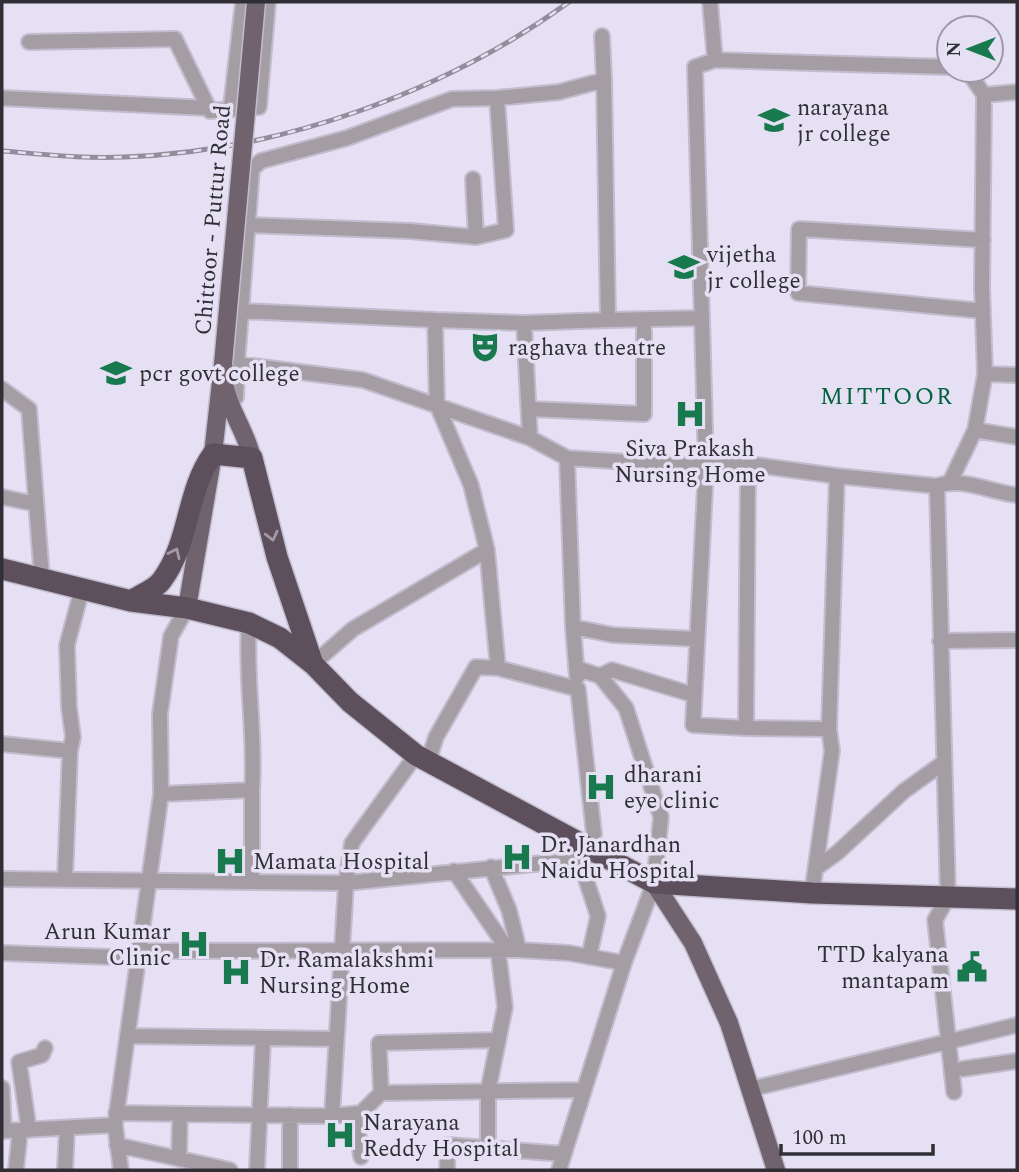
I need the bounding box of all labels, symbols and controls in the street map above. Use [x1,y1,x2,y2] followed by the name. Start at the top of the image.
[935,14,1005,84] north arrow
[940,41,969,57] text: N
[797,91,891,152] place label: narayana jr college
[186,103,241,337] street label: Chittoor - Puttur Road
[757,103,791,137] school or university icon: narayana jr college
[706,238,801,299] place label: vijetha jr college
[667,250,701,284] school or university icon: vijetha jr college
[468,330,502,364] theatre icon: raghava theatre
[508,331,666,366] place label: raghava theatre
[99,356,133,390] school or university icon: pcr govt college
[139,357,300,392] place label: pcr govt college
[820,379,954,415] district label: MITTOOR
[673,397,707,431] hospital icon: Siva Prakash Nursing Home
[614,432,766,493] place label: Siva Prakash Nursing Home
[264,530,278,542] one-way arrow
[167,548,181,560] one-way arrow
[624,758,720,819] place label: dharani eye clinic
[584,770,618,804] hospital icon: dharani eye clinic
[540,828,695,889] place label: Dr. Janardhan Naidu Hospital
[500,840,534,874] hospital icon: Dr. Janardhan Naidu Hospital
[213,844,247,878] hospital icon: Mamata Hospital
[253,845,430,880] place label: Mamata Hospital
[44,915,171,976] place label: Arun Kumar Clinic
[177,927,211,961] hospital icon: Arun Kumar Clinic
[817,938,949,999] place label: TTD kalyana mantapam
[259,943,434,1004] place label: Dr. Ramalakshmi Nursing Home
[955,950,989,984] public building icon: TTD kalyana mantapam
[219,955,253,989] hospital icon: Dr. Ramalakshmi Nursing Home
[363,1106,519,1167] place label: Narayana Reddy Hospital
[781,1112,933,1156] scale bar
[323,1118,357,1152] hospital icon: Narayana Reddy Hospital
[792,1122,847,1154] text: 100 m

